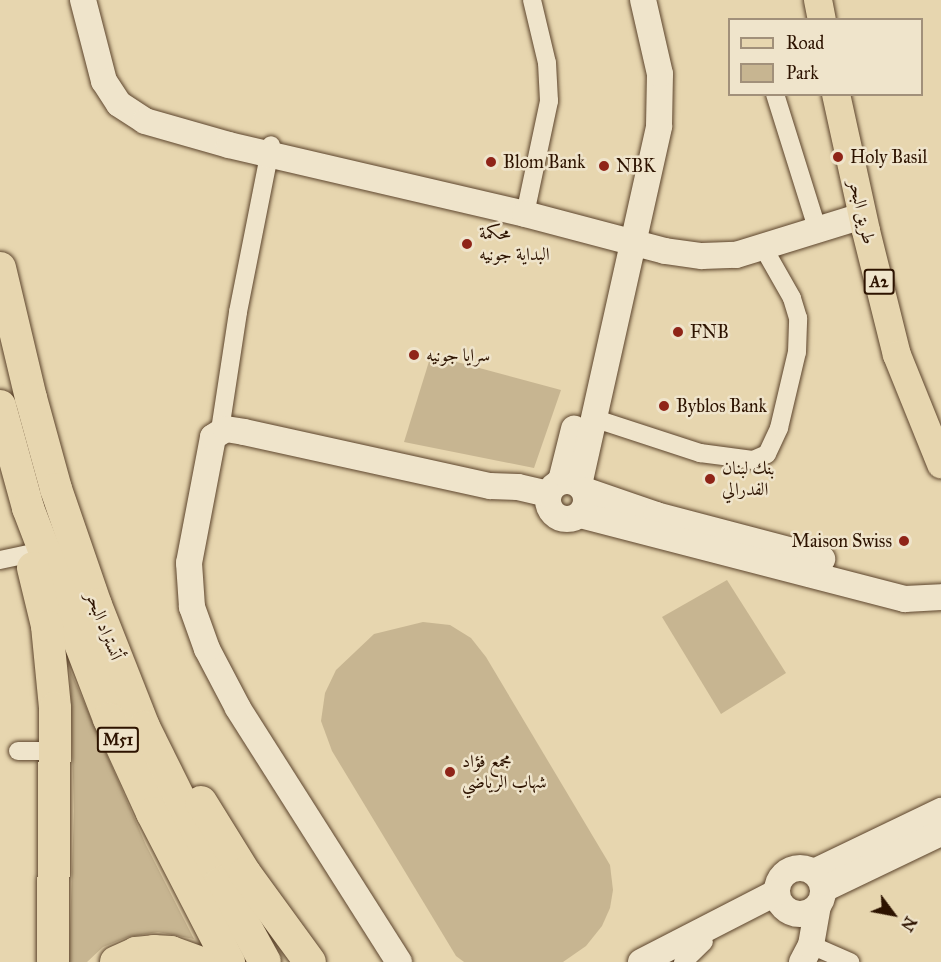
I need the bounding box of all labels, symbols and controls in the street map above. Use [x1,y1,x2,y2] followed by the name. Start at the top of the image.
[728,18,923,96] legend
[786,32,824,54] text: Road
[786,62,819,84] text: Park
[850,146,927,168] place label: Holy Basil
[831,150,845,164] marker: Holy Basil
[503,151,585,173] place label: Blom Bank
[484,155,498,169] marker: Blom Bank
[616,155,656,177] place label: NBK
[597,159,611,173] marker: NBK
[844,178,880,246] street label: طريق البحر
[479,223,550,266] place label: محكمة البداية جونيه
[460,237,474,251] marker: محكمة البداية جونيه
[862,269,896,295] road number: A2
[690,321,729,343] place label: FNB
[671,325,685,339] marker: FNB
[426,344,490,366] place label: سرايا جونيه
[407,348,421,362] marker: سرايا جونيه
[676,395,767,417] place label: Byblos Bank
[657,399,671,413] marker: Byblos Bank
[722,458,774,500] place label: بنك لبنان الفدرالي
[703,472,717,486] marker: بنك لبنان الفدرالي
[791,530,892,552] place label: Maison Swiss
[897,534,911,548] marker: Maison Swiss
[81,589,127,663] street label: أتستراد البحر
[96,727,140,753] road number: M51
[462,751,547,794] place label: مجمع فؤاد شهاب الرياضي
[443,765,457,779] marker: مجمع فؤاد شهاب الرياضي
[863,884,923,944] north arrow
[897,913,920,935] text: N

